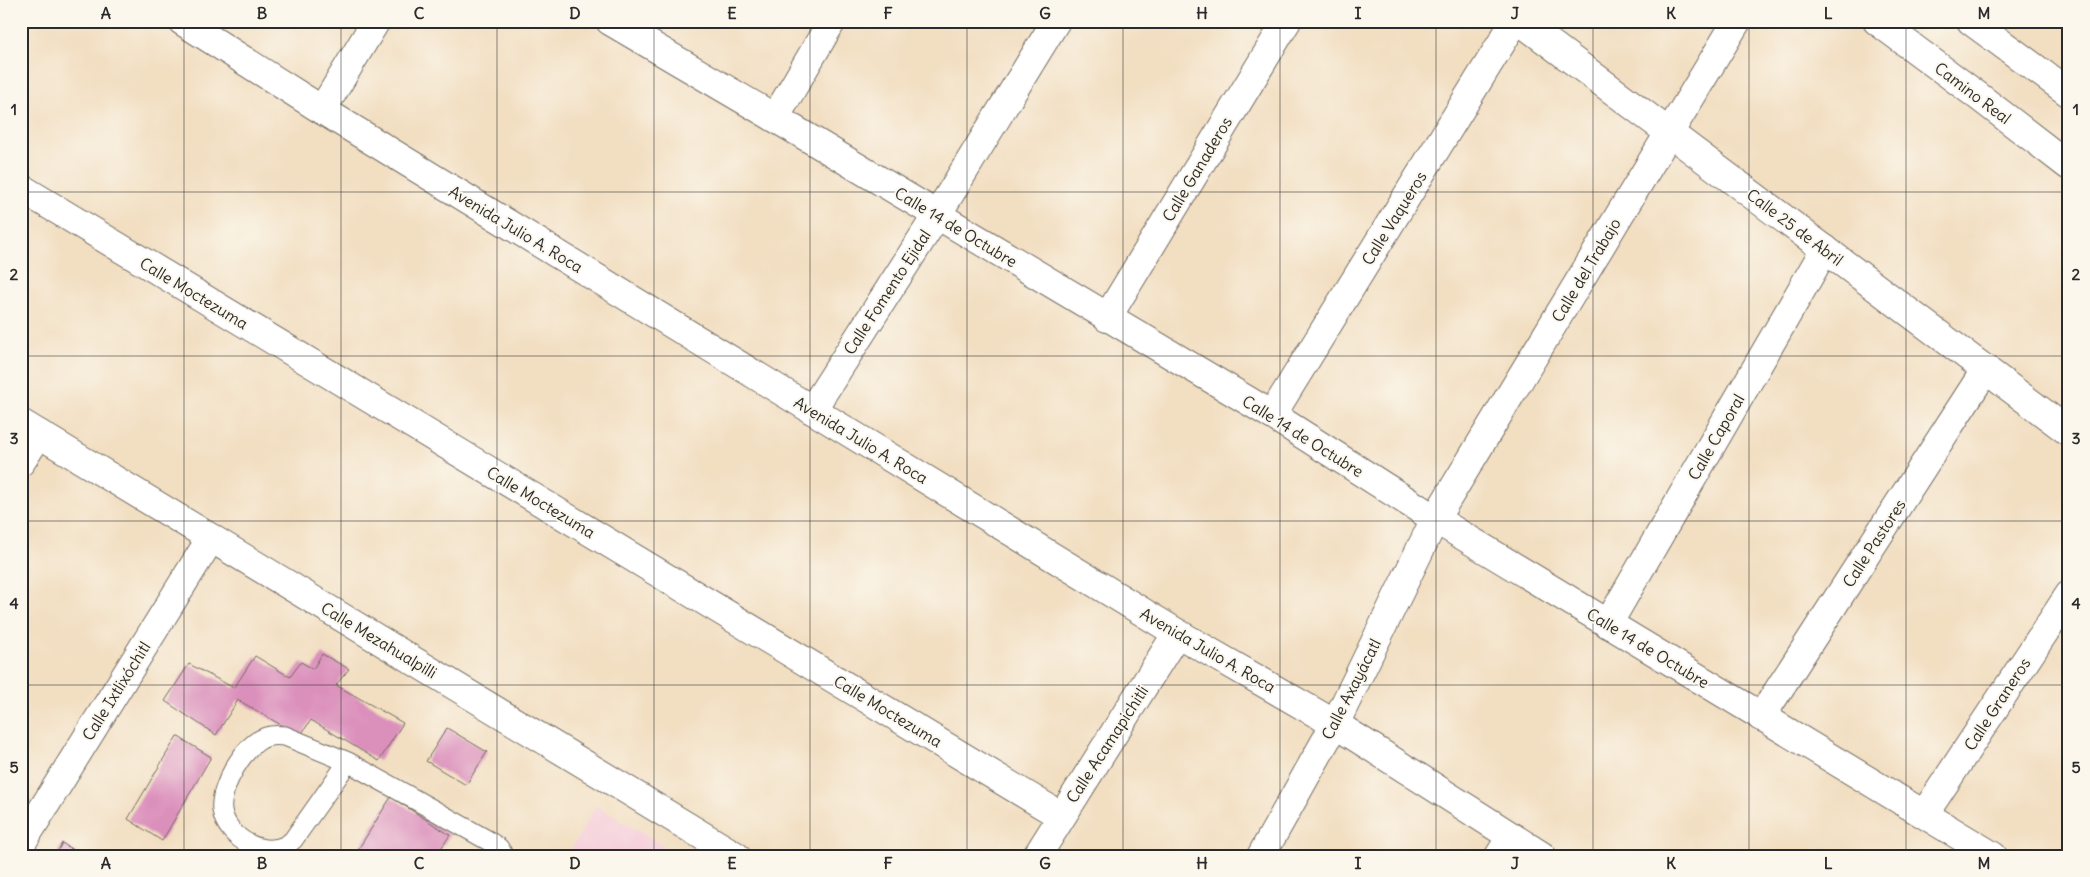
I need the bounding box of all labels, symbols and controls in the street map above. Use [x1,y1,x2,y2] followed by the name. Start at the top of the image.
[101,3,111,23] text: A
[257,3,268,23] text: B
[414,3,425,23] text: C
[569,3,581,23] text: D
[727,3,737,23] text: E
[883,3,893,23] text: F
[1039,3,1051,23] text: G
[1196,3,1208,23] text: H
[1355,3,1362,23] text: I
[1511,3,1520,23] text: J
[1666,3,1676,23] text: K
[1824,3,1833,23] text: L
[1978,3,1991,23] text: M
[1931,58,2015,128] street label: Camino Real
[11,99,17,119] text: 1
[2073,99,2079,119] text: 1
[1158,113,1236,225] street label: Calle Ganaderos
[1357,167,1431,269] street label: Calle Vaqueros
[445,181,587,277] street label: Avenida Julio A. Roca
[891,183,1021,271] street label: Calle 14 de Octubre
[1743,184,1847,270] street label: Calle 25 de Abril
[1547,214,1625,326] street label: Calle del Trabajo
[839,226,935,358] street label: Calle Fomento Ejidal
[136,253,252,333] street label: Calle Moctezuma
[10,264,19,284] text: 2
[2072,264,2081,284] text: 2
[1683,390,1749,484] street label: Calle Caporal
[1239,391,1367,481] street label: Calle 14 de Octubre
[790,392,932,488] street label: Avenida Julio A. Roca
[9,428,19,448] text: 3
[2071,428,2081,448] text: 3
[483,462,599,542] street label: Calle Moctezuma
[1838,495,1910,591] street label: Calle Pastores
[9,593,19,613] text: 4
[2071,593,2081,613] text: 4
[317,597,441,683] street label: Calle Mezahualpilli
[1137,603,1279,697] street label: Avenida Julio A. Roca
[1583,604,1713,692] street label: Calle 14 de Octubre
[1317,635,1385,743] street label: Calle Axayácatl
[78,638,154,744] street label: Calle Ixtlixóchitl
[1960,654,2034,754] street label: Calle Graneros
[830,671,946,751] street label: Calle Moctezuma
[1062,682,1152,806] street label: Calle Acamapichitli
[9,757,19,777] text: 5
[2071,757,2081,777] text: 5
[101,853,111,873] text: A
[257,853,268,873] text: B
[414,853,425,873] text: C
[569,853,581,873] text: D
[727,853,737,873] text: E
[883,853,893,873] text: F
[1039,853,1051,873] text: G
[1196,853,1208,873] text: H
[1355,853,1362,873] text: I
[1511,853,1520,873] text: J
[1666,853,1676,873] text: K
[1824,853,1833,873] text: L
[1978,853,1991,873] text: M

